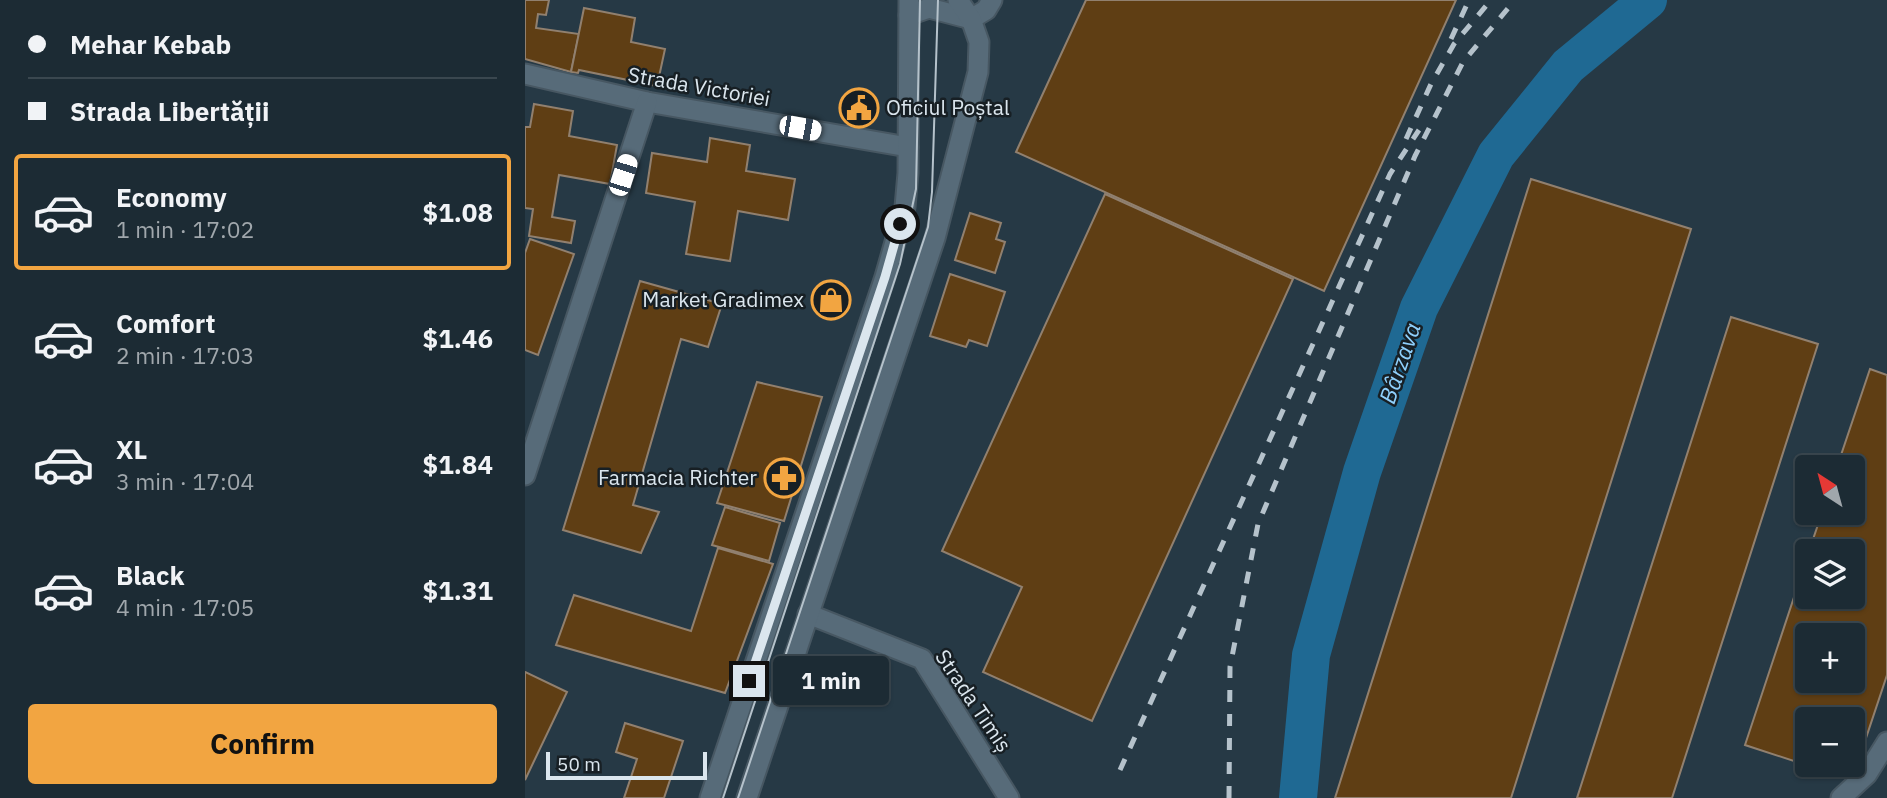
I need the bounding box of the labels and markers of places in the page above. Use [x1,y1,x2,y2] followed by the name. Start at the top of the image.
[838,87,880,129] public building icon: Oficiul Poștal
[886,93,1010,121] place label: Oficiul Poștal
[810,279,852,321] shop icon: Market Gradimex
[642,285,804,313] place label: Market Gradimex
[763,457,805,499] pharmacy icon: Farmacia Richter
[598,463,757,491] place label: Farmacia Richter

